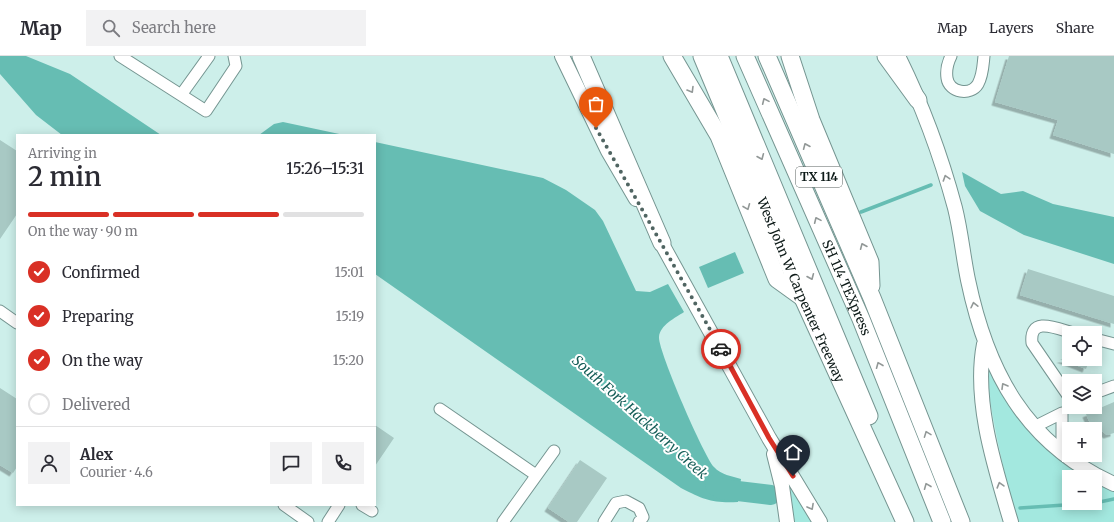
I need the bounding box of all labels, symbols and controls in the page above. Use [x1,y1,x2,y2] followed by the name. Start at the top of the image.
[86,10,366,46] search box
[20,16,62,40] text: Map
[100,17,122,39] icon: search
[132,18,216,37] text: Search here
[937,19,967,37] text: Map
[989,19,1034,37] text: Layers
[1056,19,1094,37] text: Share
[687,86,694,93] one-way arrow
[579,87,613,128] pin
[585,93,607,115] icon: bag
[761,97,769,104] one-way arrow
[803,143,811,151] one-way arrow
[28,145,97,162] text: Arriving in
[756,152,764,160] one-way arrow
[286,159,364,178] text: 15:26–15:31
[28,160,101,193] text: 2 min
[796,167,842,187] road number: TX 114
[942,175,951,182] one-way arrow
[753,194,849,386] street label: West John W Carpenter Freeway
[743,203,751,210] one-way arrow
[814,216,822,224] one-way arrow
[28,223,138,240] text: On the way · 90 m
[818,237,875,338] street label: SH 114 TEXpress
[860,243,868,251] one-way arrow
[28,261,50,283] icon: check
[62,263,140,282] text: Confirmed
[335,264,364,281] text: 15:01
[807,273,815,280] one-way arrow
[970,301,979,308] one-way arrow
[28,305,50,327] icon: check
[62,307,134,326] text: Preparing
[336,308,364,325] text: 15:19
[1062,326,1102,510] map controls
[1062,326,1102,366] button: locate
[701,329,741,369] courier
[710,338,732,360] icon: car
[28,349,50,371] icon: check
[62,351,143,370] text: On the way
[569,351,712,483] water label: South Fork Hackberry Creek
[333,352,364,369] text: 15:20
[876,362,884,370] one-way arrow
[1062,374,1102,414] button: layers
[1002,382,1009,390] one-way arrow
[62,395,130,414] text: Delivered
[1062,422,1102,462] button: +
[923,430,931,437] one-way arrow
[776,435,810,476] pin
[782,441,804,463] icon: home
[28,442,70,484] button: person
[270,442,312,484] button: chat
[322,442,364,484] button: phone
[80,445,113,464] text: Alex
[80,464,153,481] text: Courier · 4.6
[1062,470,1102,510] button: −
[996,481,1005,488] one-way arrow
[924,482,932,489] one-way arrow
[807,503,814,510] one-way arrow

